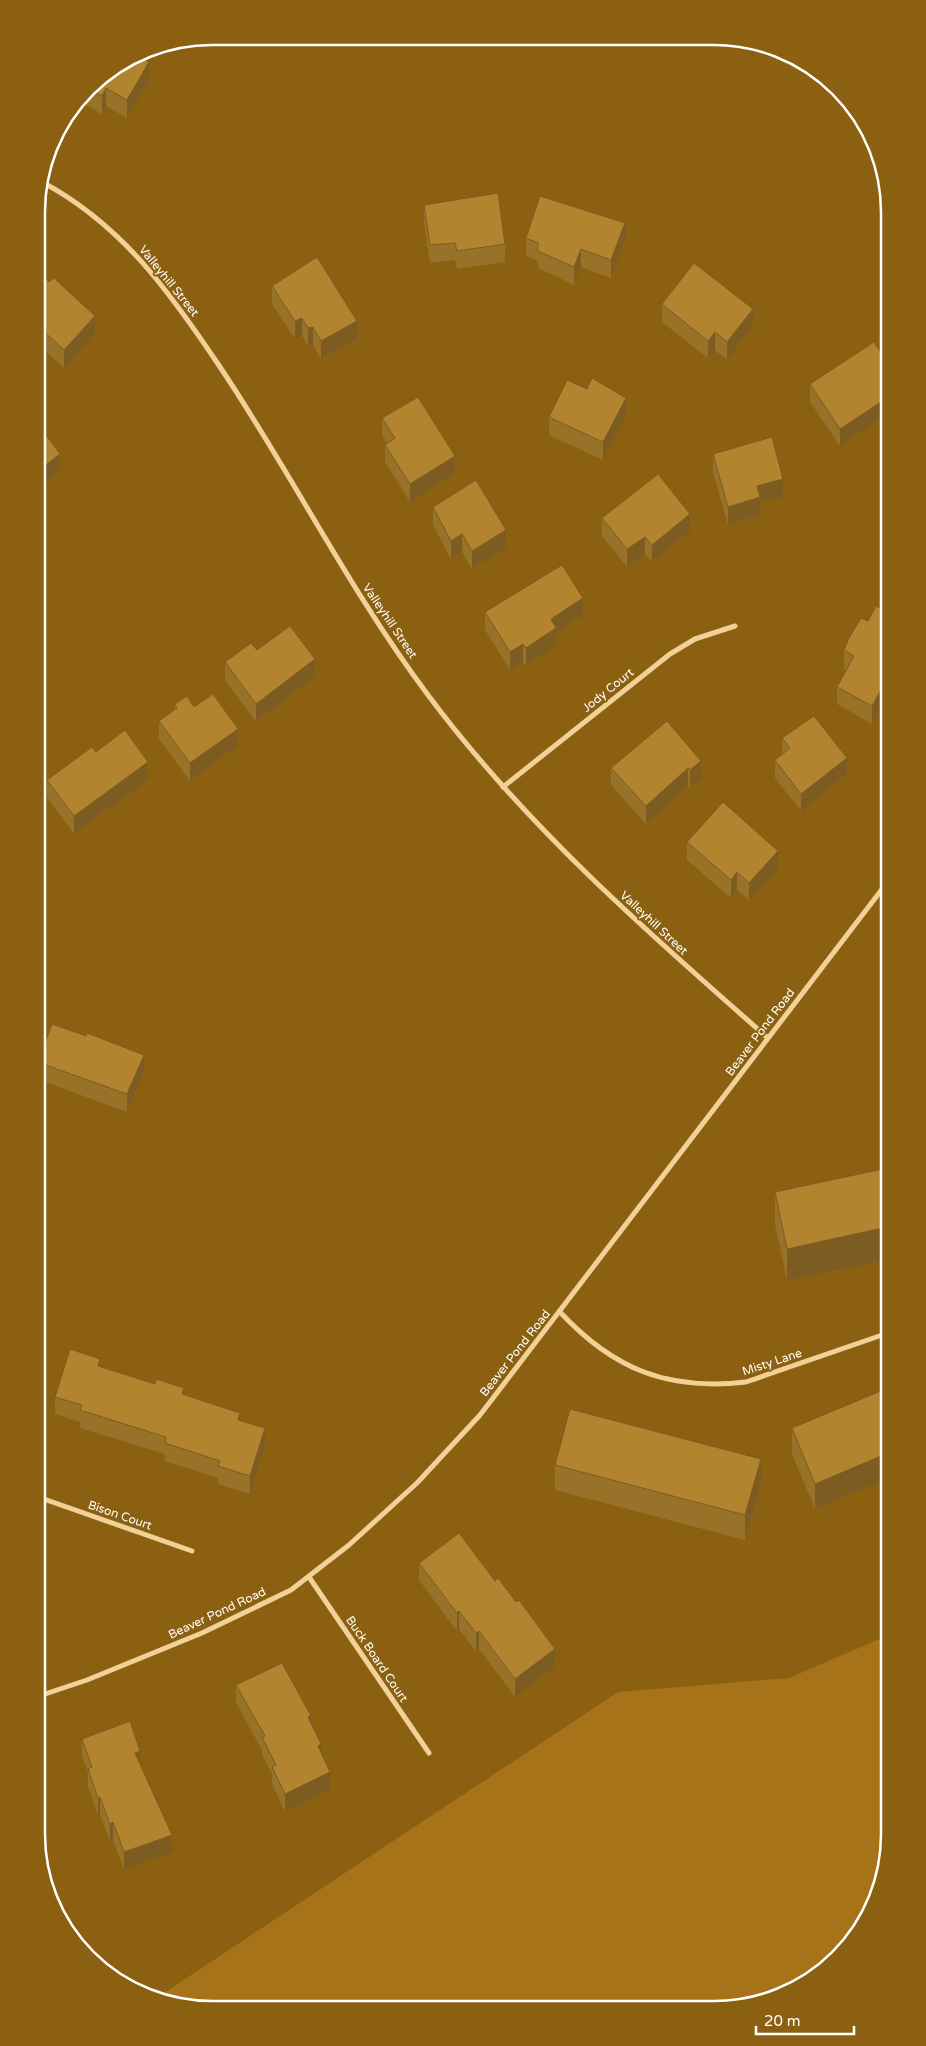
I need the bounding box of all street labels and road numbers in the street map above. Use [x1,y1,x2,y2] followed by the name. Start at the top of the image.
[136,243,202,320] street label: Valleyhill Street
[360,581,420,661] street label: Valleyhill Street
[580,665,637,715] street label: Jody Court
[617,888,691,958] street label: Valleyhill Street
[723,986,797,1078] street label: Beaver Pond Road
[477,1307,553,1399] street label: Beaver Pond Road
[740,1346,804,1378] street label: Misty Lane
[86,1498,154,1533] street label: Bison Court
[166,1584,268,1642] street label: Beaver Pond Road
[343,1613,411,1705] street label: Buck Board Court

